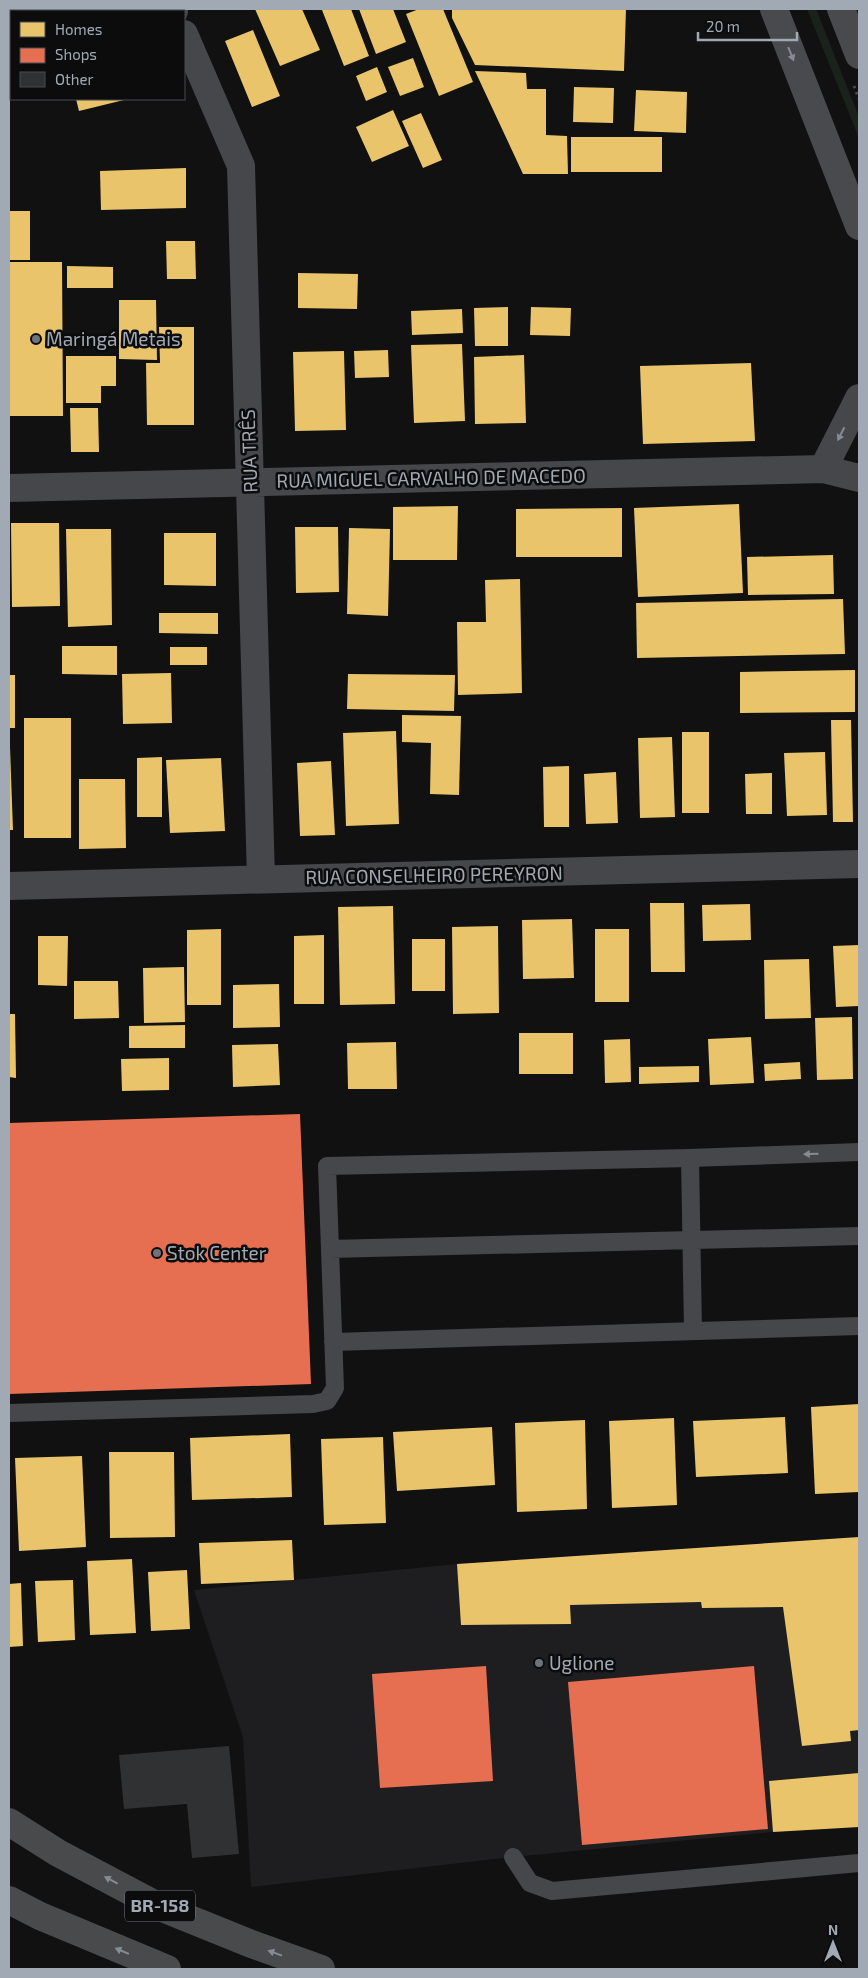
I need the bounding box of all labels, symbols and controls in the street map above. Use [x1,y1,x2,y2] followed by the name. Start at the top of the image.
[10,10,185,100] legend
[698,10,797,42] scale bar
[706,17,740,35] text: 20 m
[55,20,102,38] text: Homes
[55,45,97,63] text: Shops
[788,47,796,61] one-way arrow
[55,70,94,88] text: Other
[46,327,181,350] place label: Maringá Metais
[30,333,42,345] marker: Maringá Metais
[236,409,261,493] street label: RUA TRÊS
[837,426,845,441] one-way arrow
[276,463,586,492] street label: RUA MIGUEL CARVALHO DE MACEDO
[305,861,563,888] street label: RUA CONSELHEIRO PEREYRON
[802,1150,818,1158] one-way arrow
[167,1241,267,1264] place label: Stok Center
[151,1247,163,1259] marker: Stok Center
[549,1651,615,1674] place label: Uglione
[533,1657,545,1669] marker: Uglione
[104,1876,117,1885] one-way arrow
[125,1890,195,1922] road number: BR-158
[808,1918,858,1968] north arrow
[828,1921,838,1938] text: N
[115,1946,129,1954] one-way arrow
[267,1949,282,1957] one-way arrow

